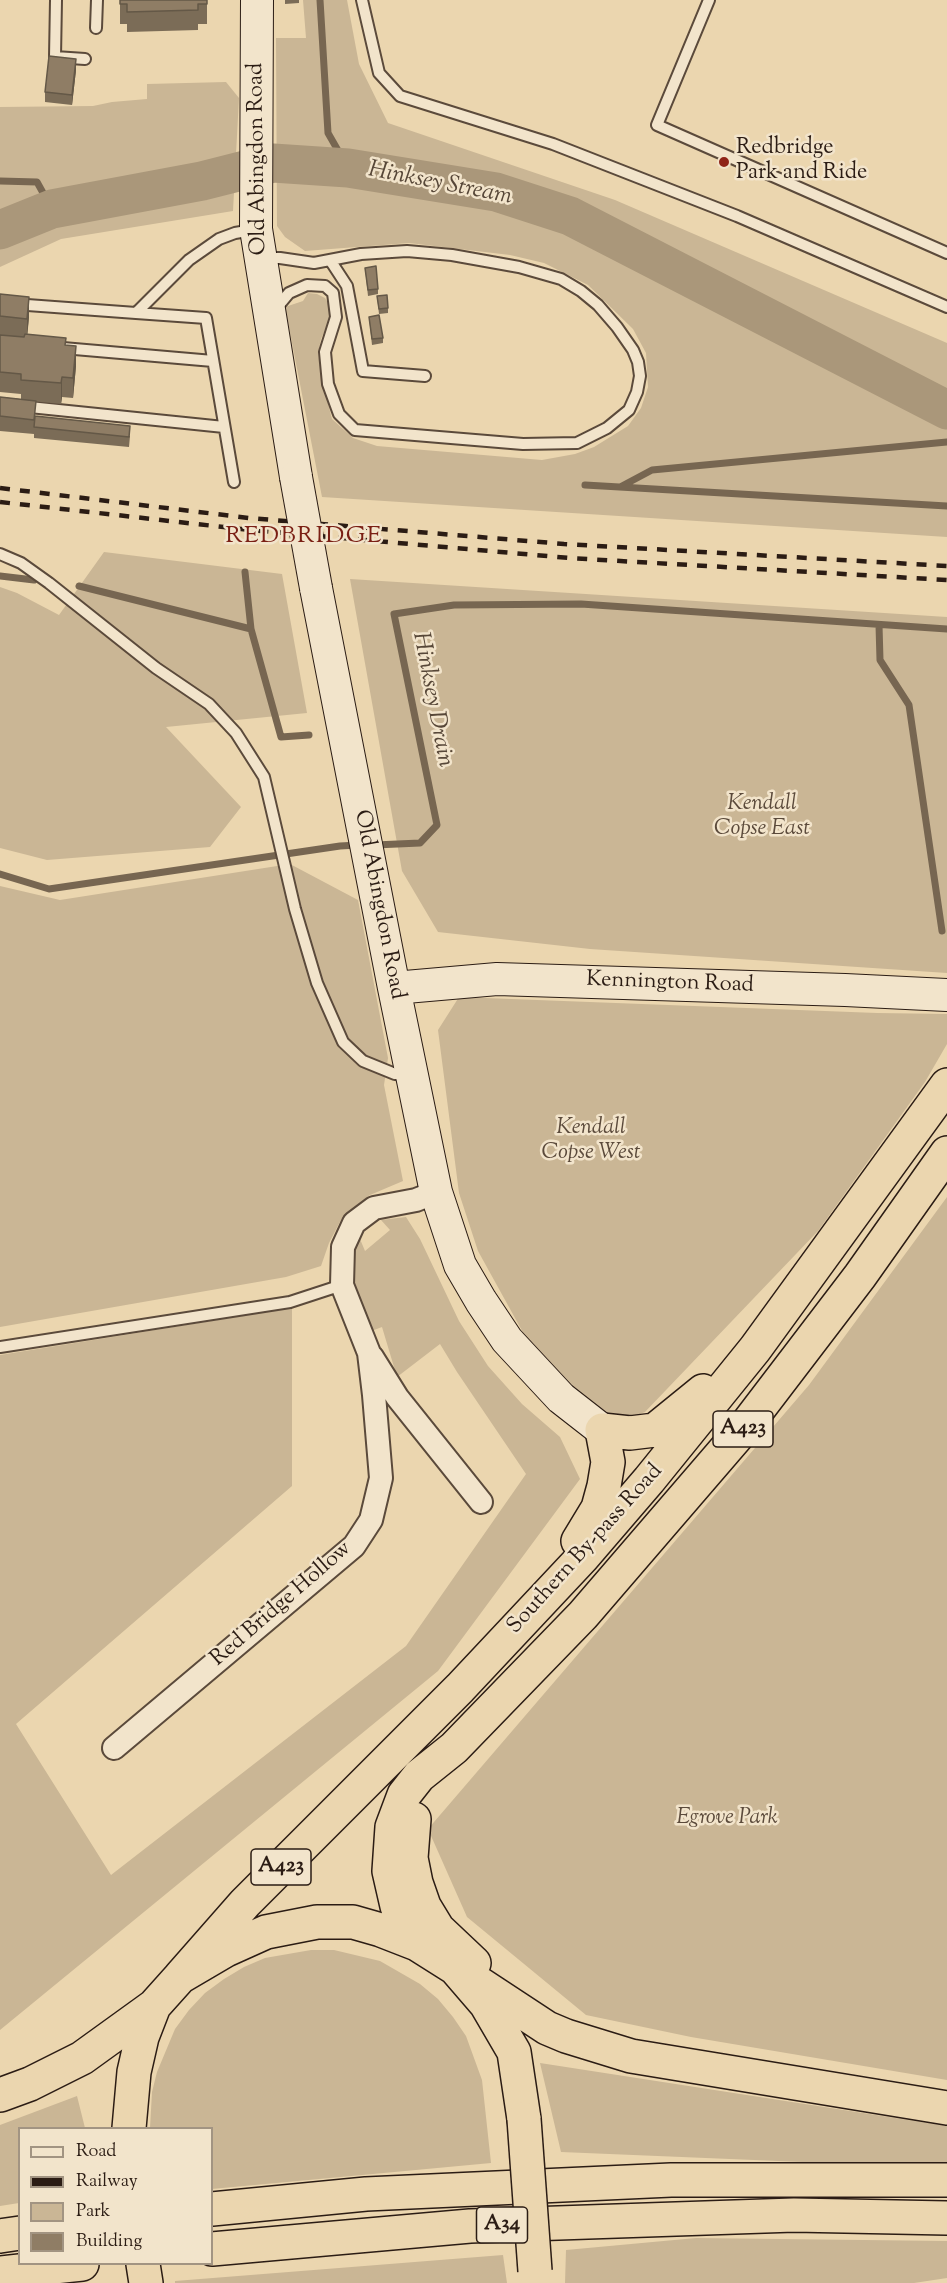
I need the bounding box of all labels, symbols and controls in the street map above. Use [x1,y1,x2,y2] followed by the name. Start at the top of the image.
[244,63,274,255] street label: Old Abingdon Road
[736,136,867,188] place label: Redbridge Park and Ride
[717,155,731,169] marker: Redbridge Park and Ride
[365,157,515,213] water label: Hinksey Stream
[225,524,383,552] district label: REDBRIDGE
[404,630,458,770] water label: Hinksey Drain
[714,792,810,843] park label: Kendall Copse East
[347,808,409,1002] street label: Old Abingdon Road
[586,968,754,1000] street label: Kennington Road
[541,1116,641,1168] park label: Kendall Copse West
[713,1411,773,1447] road number: A423
[503,1460,669,1640] street label: Southern By-pass Road
[206,1537,358,1673] street label: Red Bridge Hollow
[676,1806,778,1832] park label: Egrove Park
[251,1849,311,1885] road number: A423
[18,2127,213,2265] legend
[76,2139,116,2165] text: Road
[76,2169,138,2195] text: Railway
[76,2199,110,2225] text: Park
[476,2207,528,2243] road number: A34
[76,2229,142,2255] text: Building

